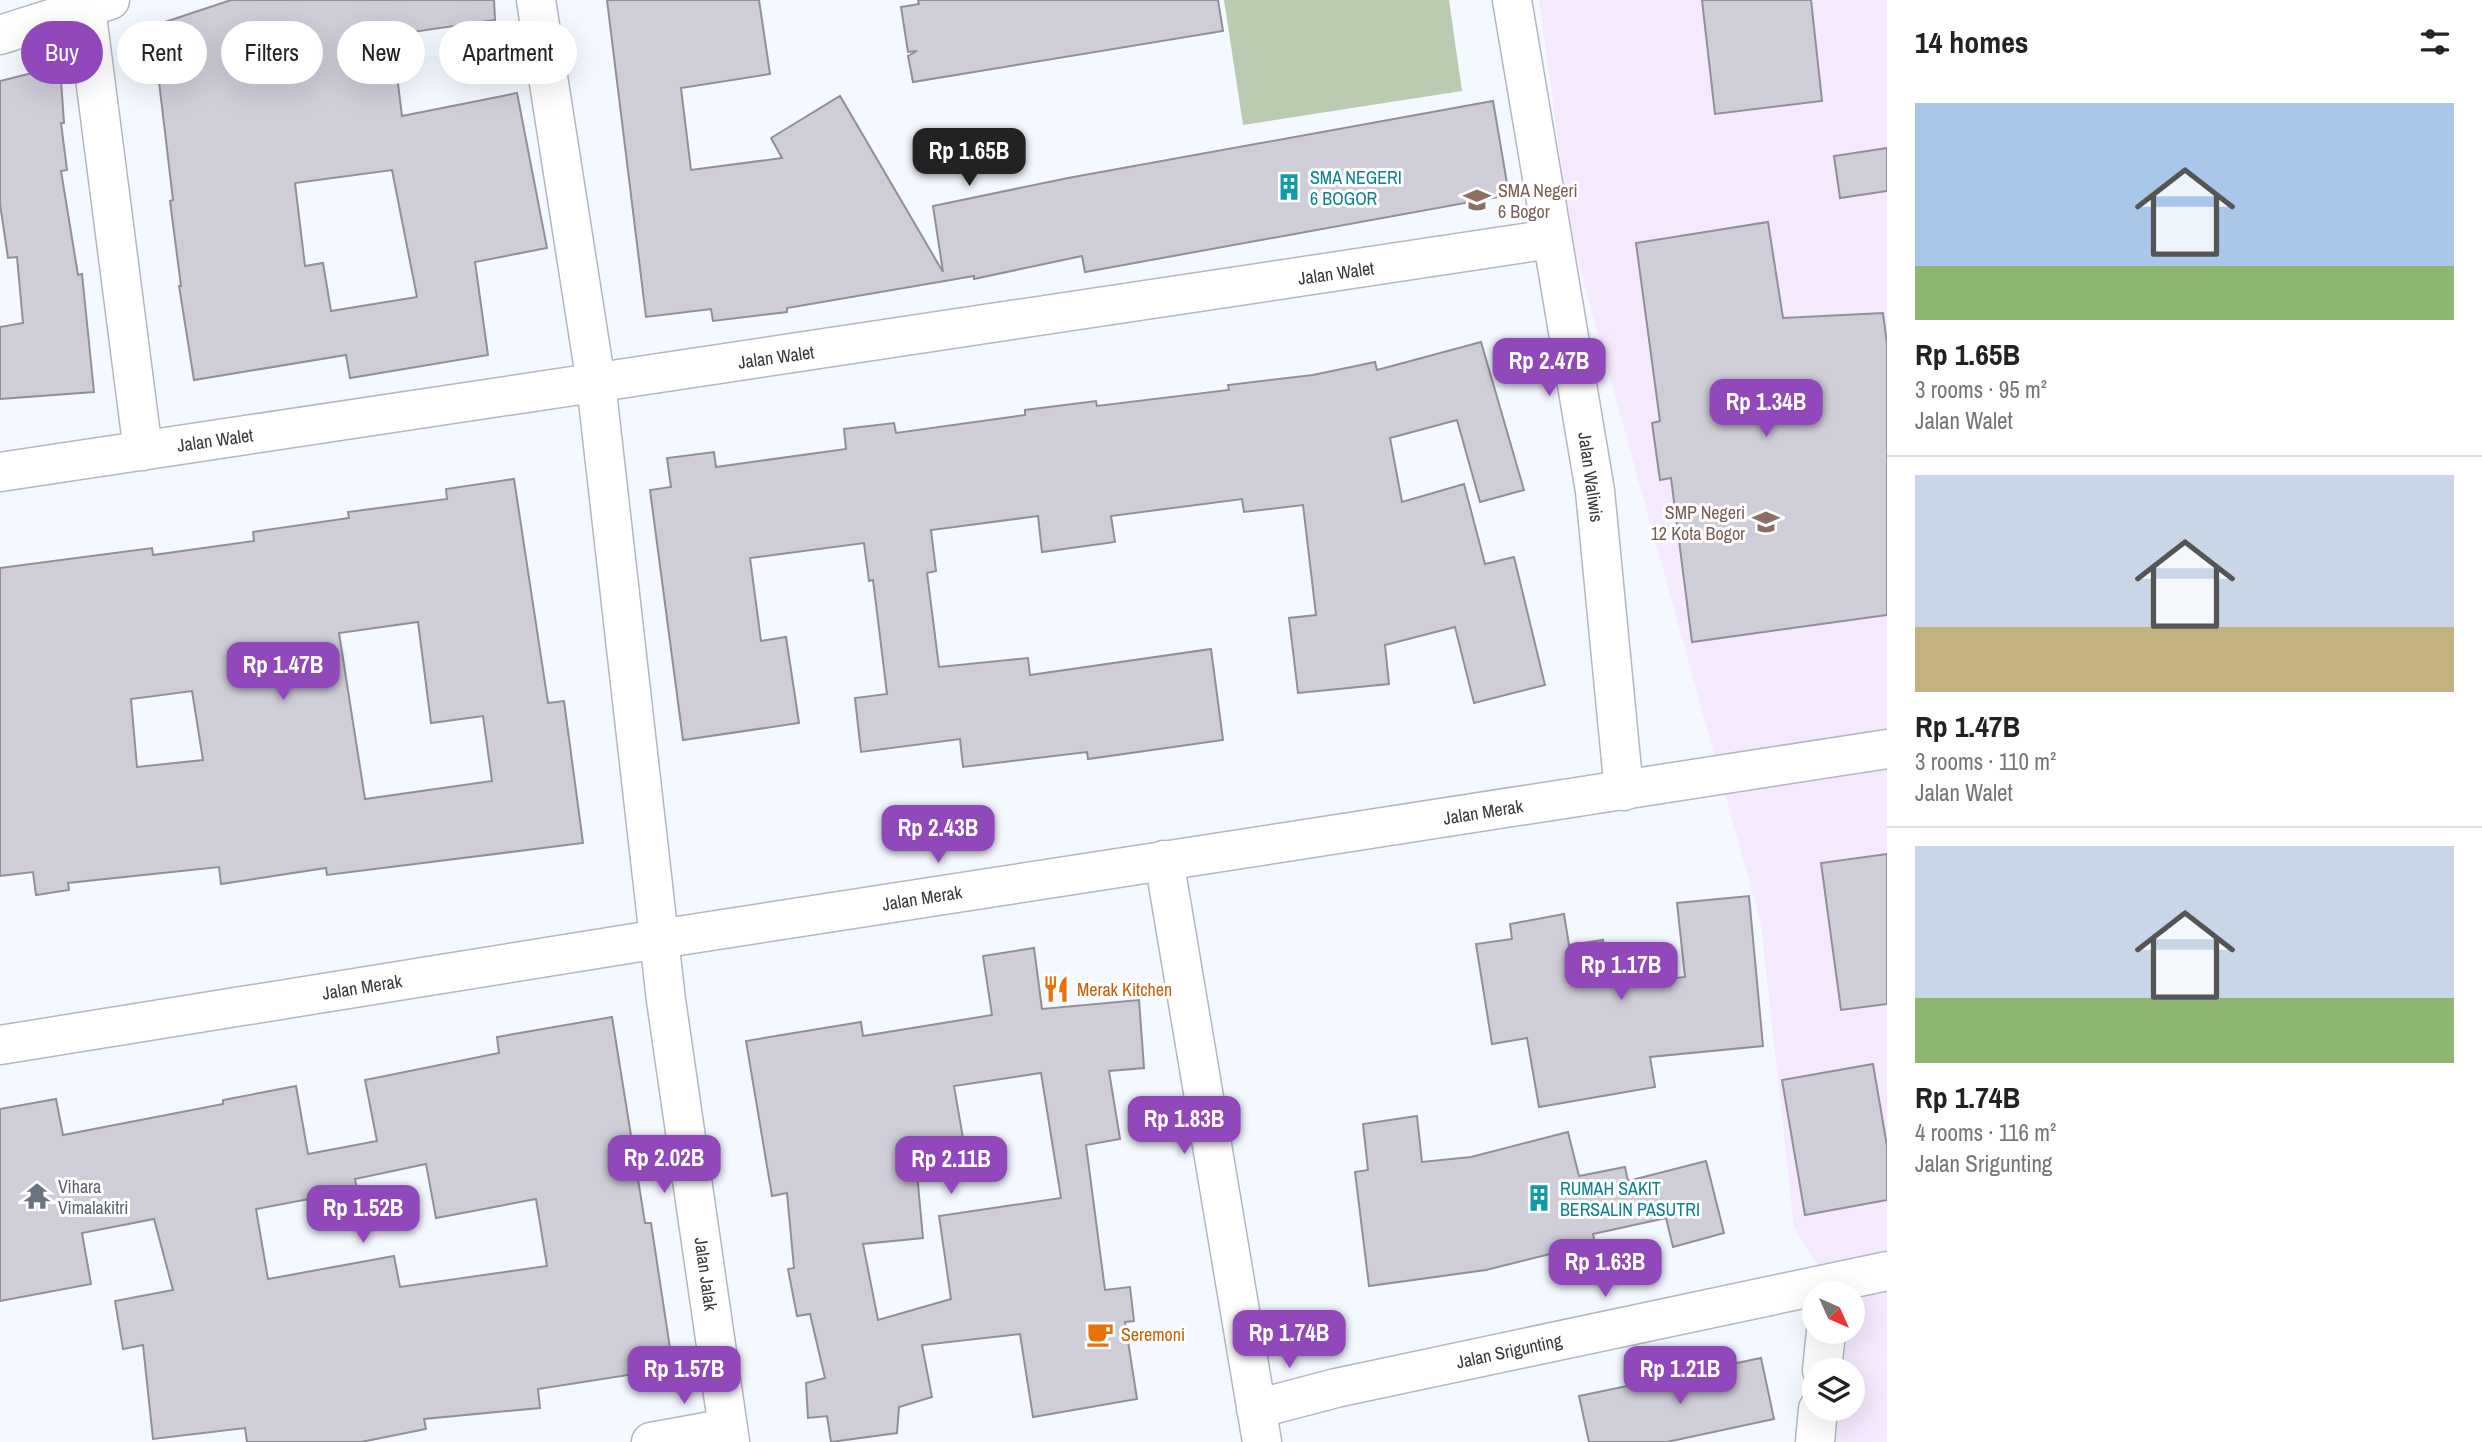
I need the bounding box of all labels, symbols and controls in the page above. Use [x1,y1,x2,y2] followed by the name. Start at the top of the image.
[21,21,103,84] chip: Buy
[117,21,207,84] chip: Rent
[221,21,323,84] chip: Filters
[337,21,425,84] chip: New
[439,21,577,84] chip: Apartment
[1915,22,2029,62] text: 14 homes
[2416,23,2454,61] icon: filters
[897,128,1041,188] pin: Rp 1.65B
[929,135,1009,166] text: Rp 1.65B
[2122,149,2248,275] icon: home
[1310,165,1402,211] place label: SMA NEGERI 6 BOGOR
[1274,172,1304,202] building icon: SMA NEGERI 6 BOGOR
[1498,178,1578,224] place label: SMA Negeri 6 Bogor
[1462,185,1492,215] school or university icon: SMA Negeri 6 Bogor
[1296,255,1376,291] street label: Jalan Walet
[1915,334,2020,374] text: Rp 1.65B
[1477,338,1621,398] pin: Rp 2.47B
[736,339,816,375] street label: Jalan Walet
[1509,345,1589,376] text: Rp 2.47B
[1915,374,2047,405] text: 3 rooms · 95 m²
[1694,380,1838,439] pin: Rp 1.34B
[1726,386,1806,417] text: Rp 1.34B
[1915,405,2013,436] text: Jalan Walet
[175,422,255,458] street label: Jalan Walet
[1572,430,1610,524] street label: Jalan Waliwis
[1651,500,1745,546] place label: SMP Negeri 12 Kota Bogor
[1751,507,1781,537] school or university icon: SMP Negeri 12 Kota Bogor
[2122,521,2248,647] icon: home
[211,642,355,702] pin: Rp 1.47B
[243,649,323,680] text: Rp 1.47B
[1915,706,2020,746] text: Rp 1.47B
[1915,746,2056,777] text: 3 rooms · 110 m²
[1915,777,2013,808] text: Jalan Walet
[1441,793,1525,831] street label: Jalan Merak
[866,806,1010,865] pin: Rp 2.43B
[898,812,978,843] text: Rp 2.43B
[880,879,964,917] street label: Jalan Merak
[2122,892,2248,1018] icon: home
[1549,942,1693,1002] pin: Rp 1.17B
[1581,949,1661,980] text: Rp 1.17B
[320,968,404,1006] street label: Jalan Merak
[1041,974,1071,1004] restaurant icon: Merak Kitchen
[1077,977,1172,1002] place label: Merak Kitchen
[1915,1077,2020,1117] text: Rp 1.74B
[1112,1096,1256,1156] pin: Rp 1.83B
[1144,1103,1224,1134] text: Rp 1.83B
[1915,1117,2056,1148] text: 4 rooms · 116 m²
[592,1136,736,1195] pin: Rp 2.02B
[879,1136,1023,1196] pin: Rp 2.11B
[624,1142,704,1173] text: Rp 2.02B
[911,1143,991,1174] text: Rp 2.11B
[1915,1148,2052,1179] text: Jalan Srigunting
[58,1174,128,1220] place label: Vihara Vimalakitri
[1560,1176,1700,1222] place label: RUMAH SAKIT BERSALIN PASUTRI
[22,1181,52,1211] temple icon: Vihara Vimalakitri
[1524,1183,1554,1213] building icon: RUMAH SAKIT BERSALIN PASUTRI
[291,1186,435,1245] pin: Rp 1.52B
[323,1192,403,1223] text: Rp 1.52B
[688,1236,724,1313] street label: Jalan Jalak
[1533,1240,1677,1299] pin: Rp 1.63B
[1565,1246,1645,1277] text: Rp 1.63B
[1802,1281,1866,1344] north arrow
[1802,1281,1865,1421] map controls
[1217,1310,1361,1370] pin: Rp 1.74B
[1249,1317,1329,1348] text: Rp 1.74B
[1085,1319,1115,1349] cafe icon: Seremoni
[1121,1322,1185,1347] place label: Seremoni
[1454,1327,1565,1374] street label: Jalan Srigunting
[612,1346,756,1406] pin: Rp 1.57B
[1608,1346,1752,1406] pin: Rp 1.21B
[644,1353,724,1384] text: Rp 1.57B
[1640,1353,1720,1384] text: Rp 1.21B
[1802,1358,1865,1421] button: layers

